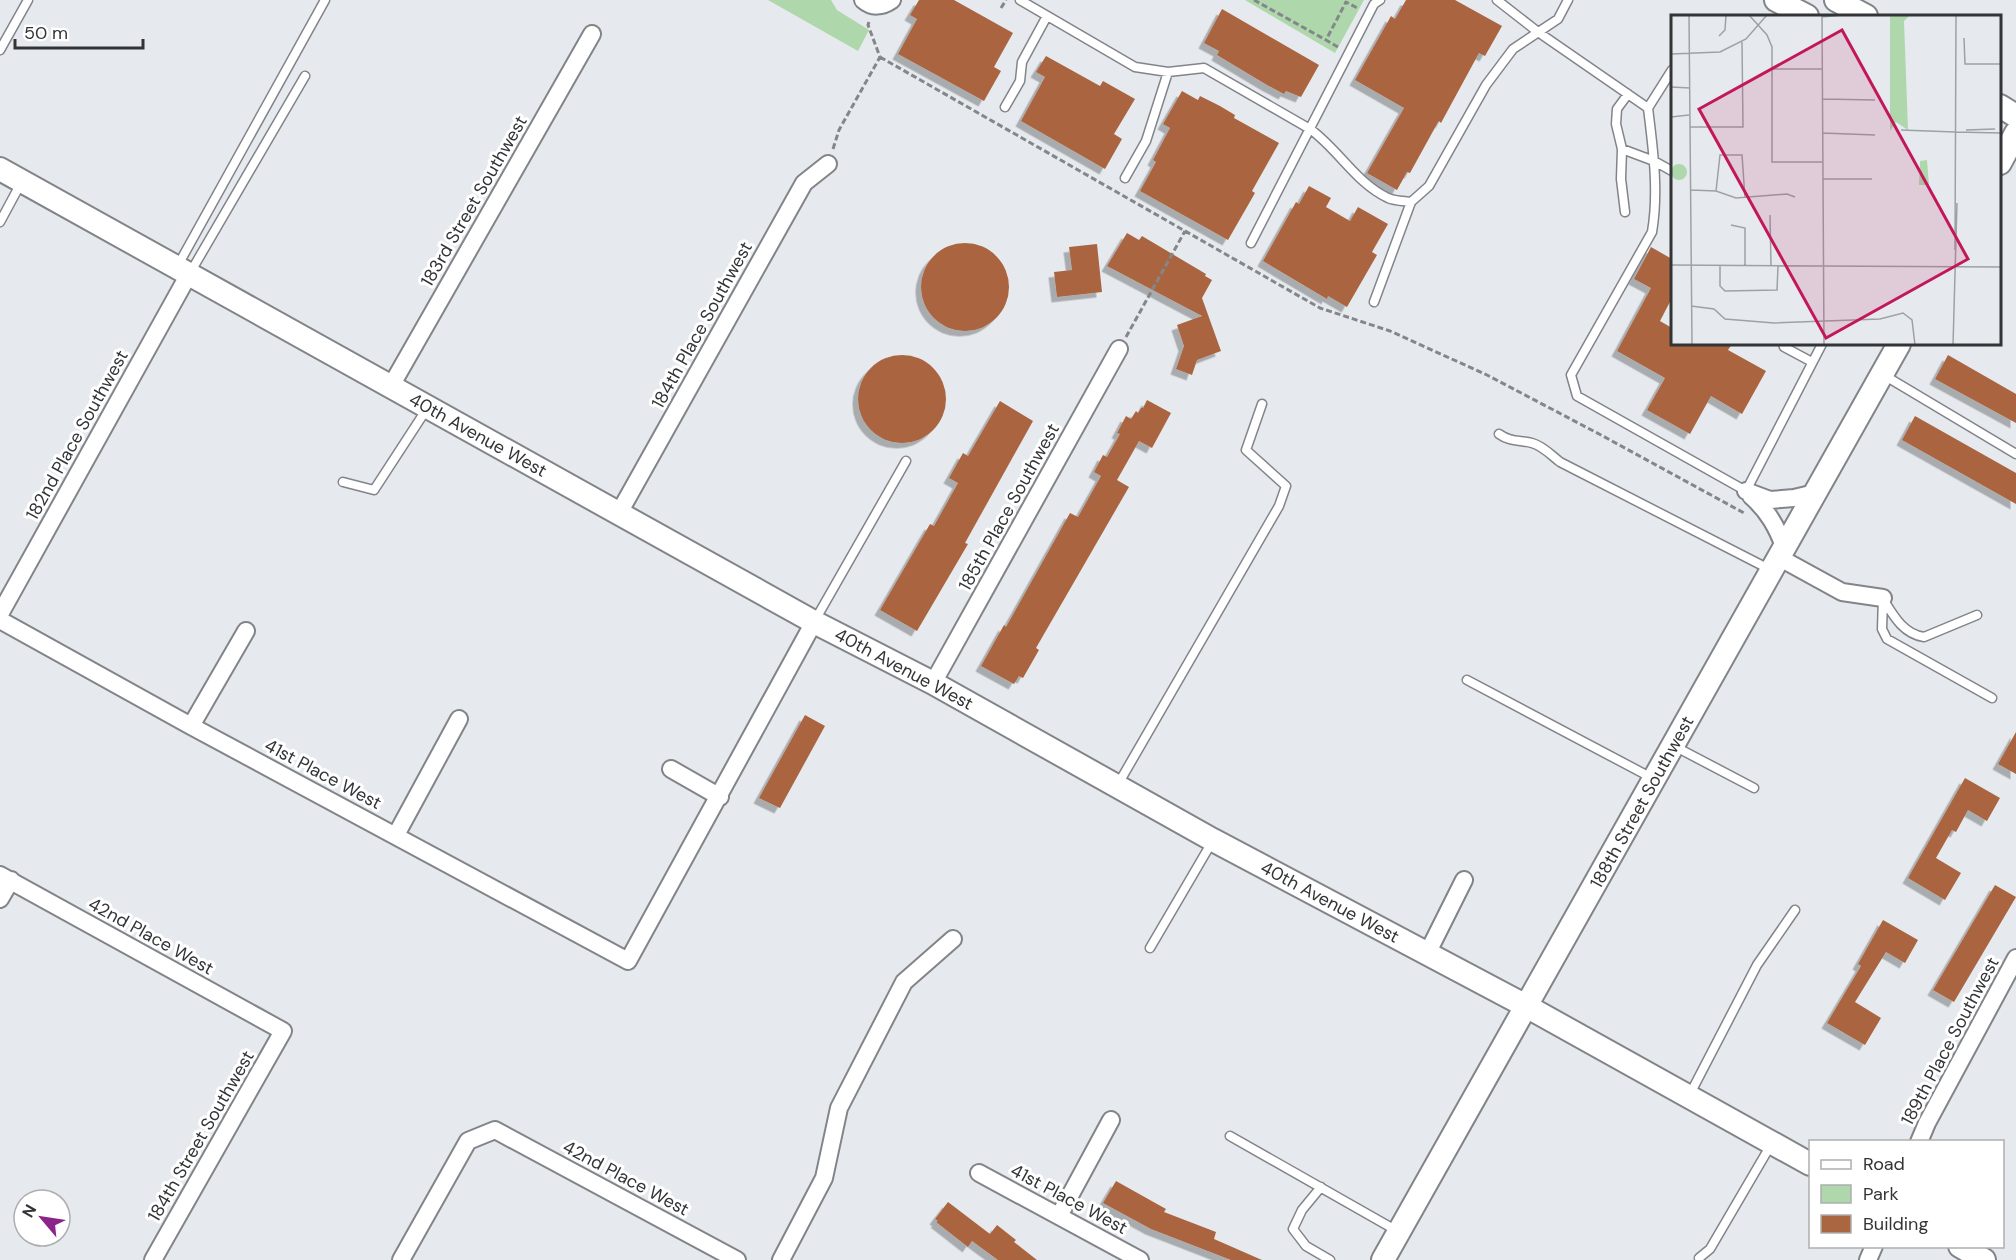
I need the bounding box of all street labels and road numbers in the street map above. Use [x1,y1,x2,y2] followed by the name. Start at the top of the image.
[415,111,533,291] street label: 183rd Street Southwest
[646,237,758,413] street label: 184th Place Southwest
[20,346,134,524] street label: 182nd Place Southwest
[405,387,551,483] street label: 40th Avenue West
[953,419,1065,595] street label: 185th Place Southwest
[830,622,978,716] street label: 40th Avenue West
[1585,711,1699,893] street label: 188th Street Southwest
[260,733,386,815] street label: 41st Place West
[1256,855,1404,949] street label: 40th Avenue West
[84,892,218,980] street label: 42nd Place West
[1895,953,2005,1129] street label: 189th Place Southwest
[142,1046,260,1226] street label: 184th Street Southwest
[559,1135,693,1221] street label: 42nd Place West
[1006,1158,1132,1240] street label: 41st Place West

